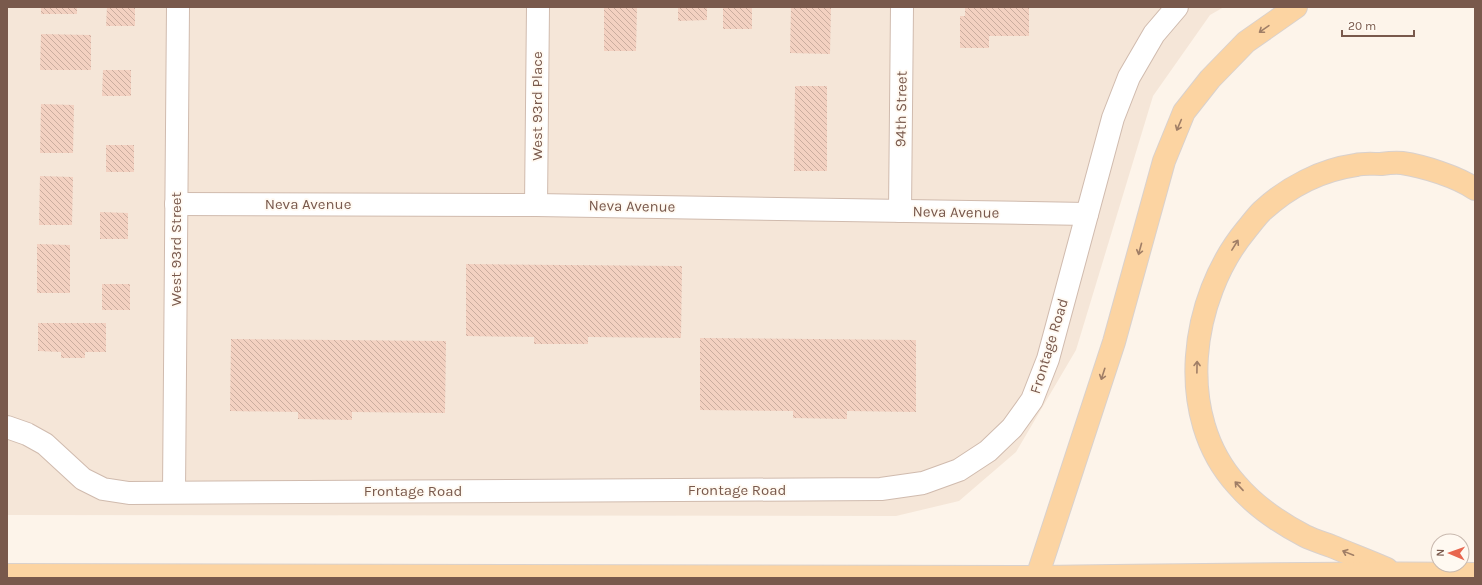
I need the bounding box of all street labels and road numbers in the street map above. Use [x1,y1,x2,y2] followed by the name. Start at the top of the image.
[528,51,546,161] street label: West 93rd Place
[891,70,911,147] street label: 94th Street
[167,191,185,306] street label: West 93rd Street
[265,195,351,213] street label: Neva Avenue
[589,196,675,216] street label: Neva Avenue
[913,202,999,222] street label: Neva Avenue
[1026,296,1072,396] street label: Frontage Road
[688,481,786,499] street label: Frontage Road
[364,482,462,500] street label: Frontage Road

